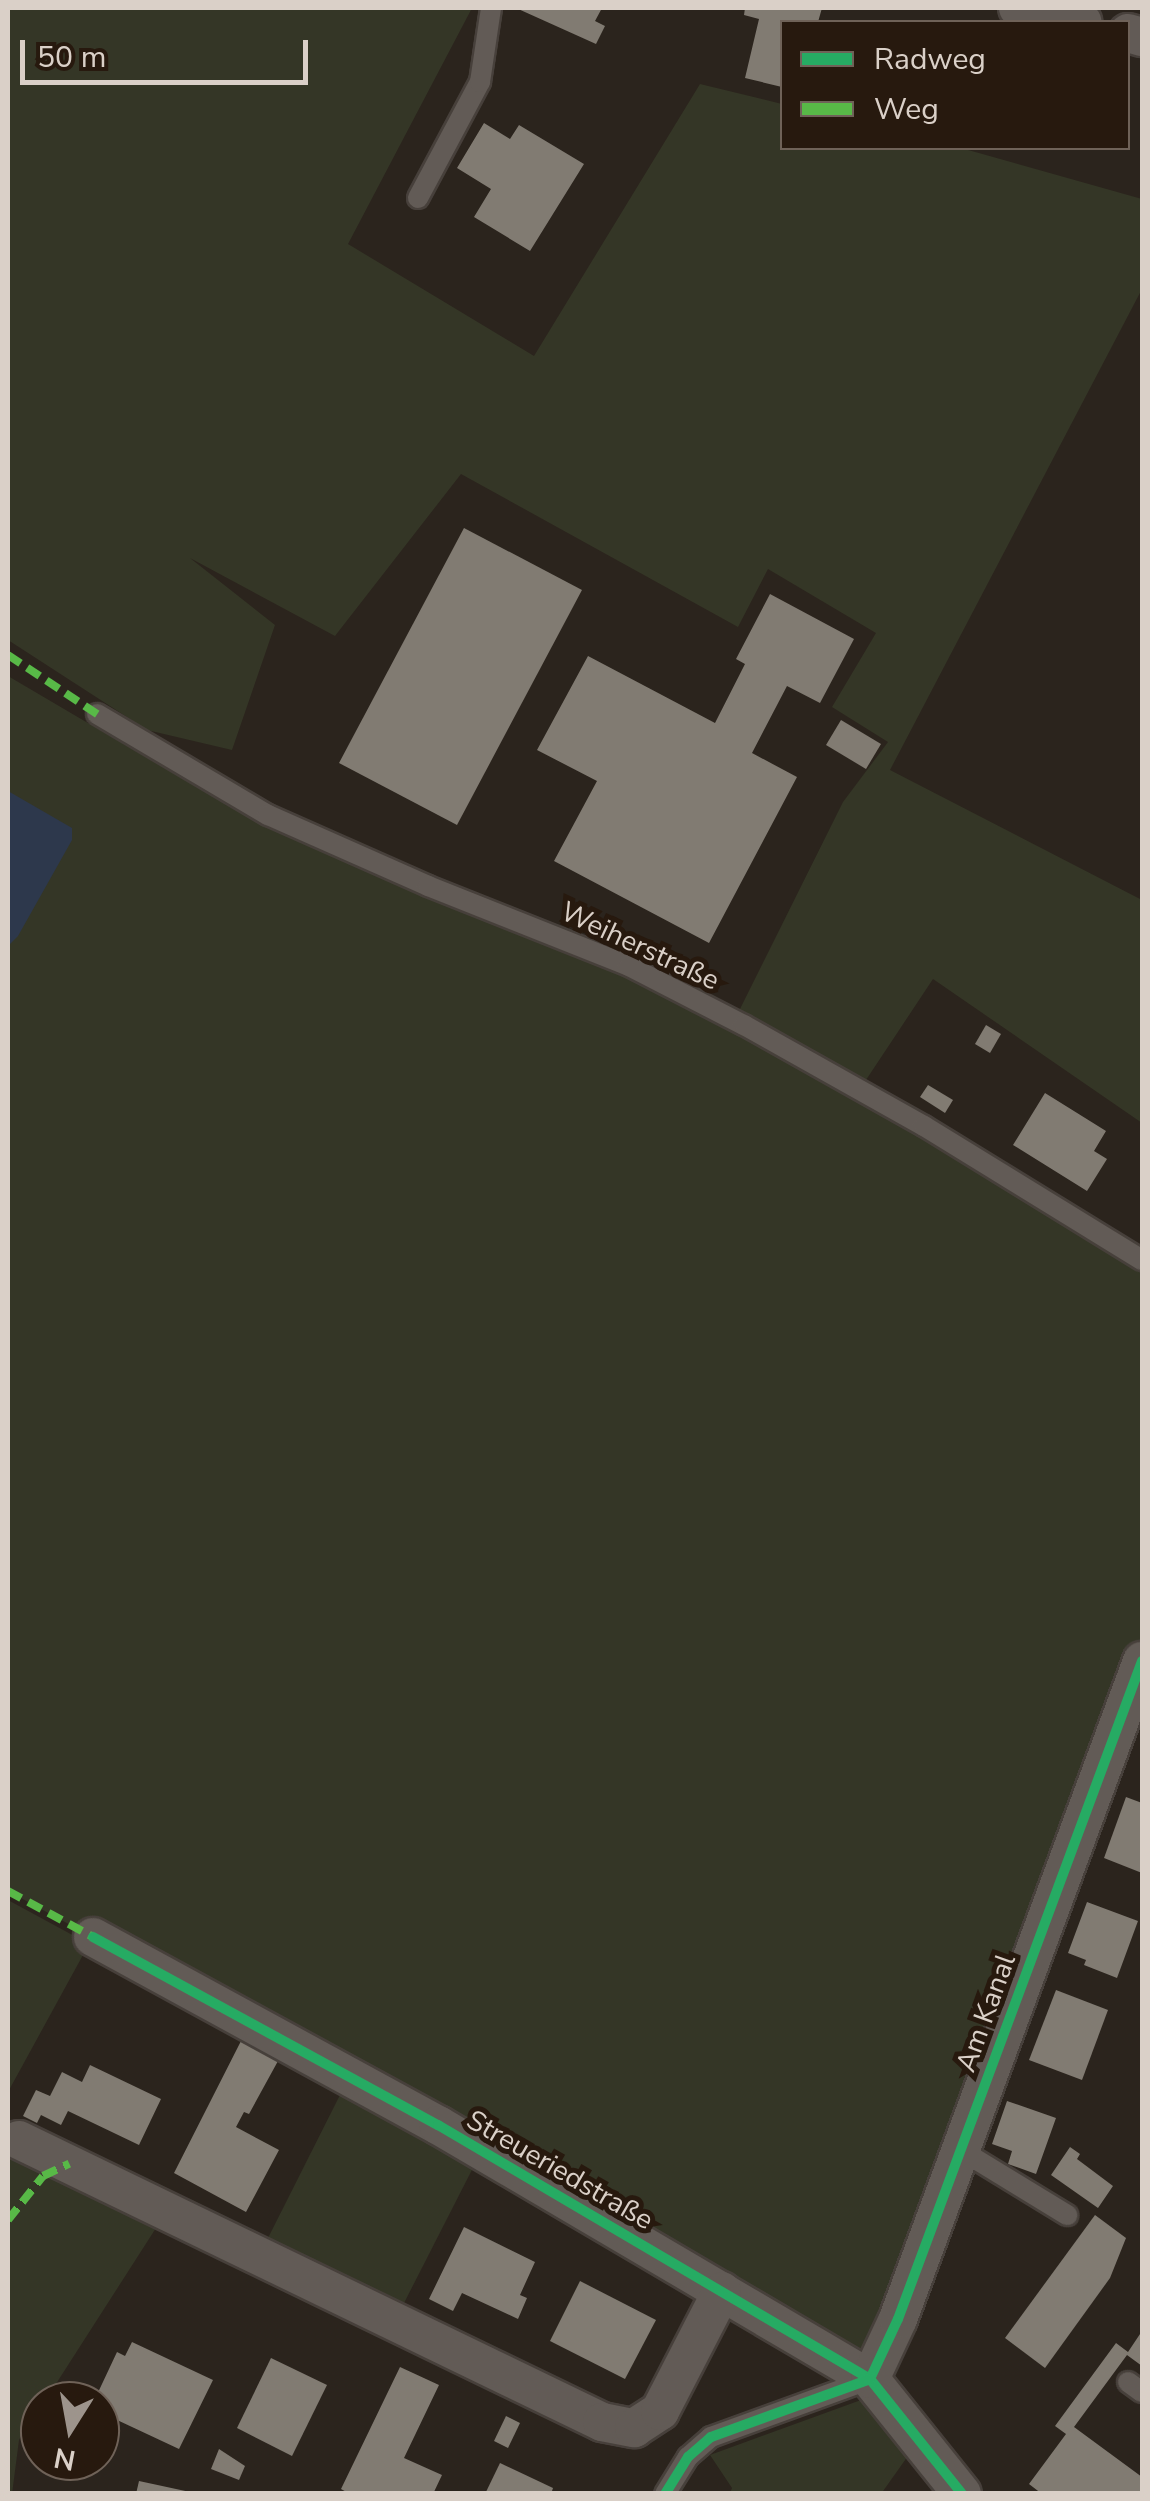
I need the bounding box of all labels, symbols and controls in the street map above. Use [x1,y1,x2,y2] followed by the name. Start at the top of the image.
[25,20,312,82] scale bar
[780,20,1130,150] legend
[37,37,106,78] text: 50 m
[874,39,986,80] text: Radweg
[874,89,939,130] text: Weg
[555,895,725,997] street label: Weiherstraße
[949,1949,1023,2077] street label: Am Kanal
[461,2103,659,2237] street label: Streueriedstraße
[20,2381,120,2481] north arrow
[51,2438,79,2479] text: N

